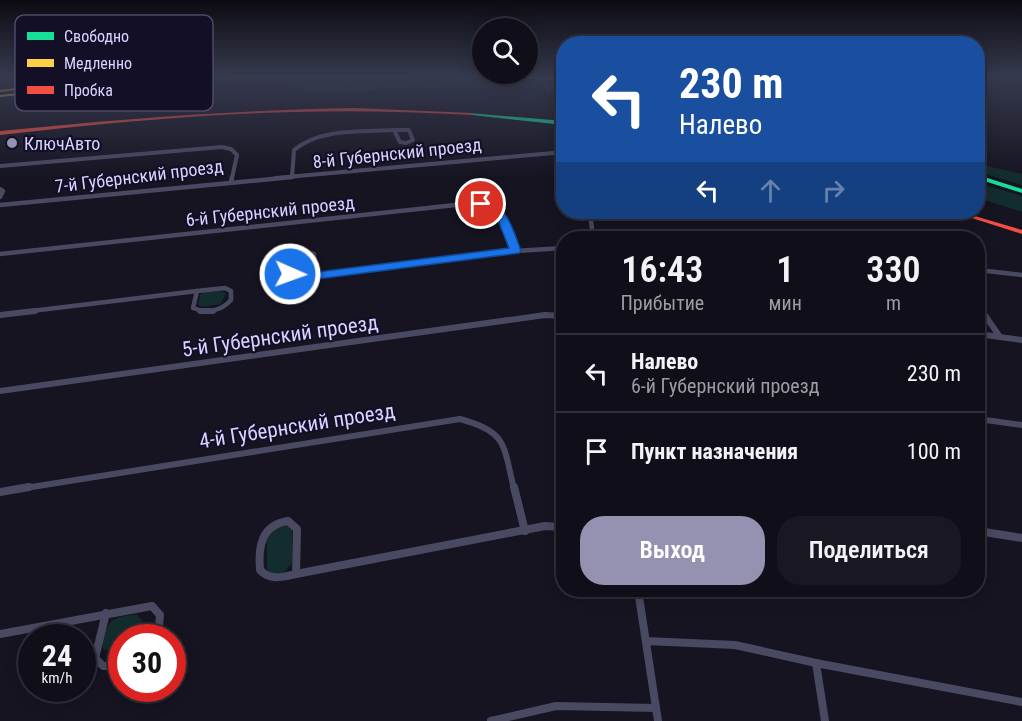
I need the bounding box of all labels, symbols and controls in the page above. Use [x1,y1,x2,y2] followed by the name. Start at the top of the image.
[15,15,213,111] legend
[472,18,538,84] map controls
[472,18,538,84] button: search
[64,27,129,46] text: Свободно
[64,54,132,73] text: Медленно
[679,59,784,108] text: 230 m
[580,60,658,138] icon: left
[64,81,113,100] text: Пробка
[679,109,762,141] text: Налево
[24,133,100,154] place label: КлючАвто
[312,134,483,172] street label: 8-й Губернский проезд
[5,136,19,150] marker: КлючАвто
[54,155,225,197] street label: 7-й Губернский проезд
[691,174,724,207] icon: left
[754,174,787,207] icon: ahead
[817,174,850,207] icon: right
[455,178,506,229] pin
[464,187,497,220] icon: arrive
[185,192,356,230] street label: 6-й Губернский проезд
[258,242,322,306] position arrow
[621,249,703,291] text: 16:43
[776,249,794,291] text: 1
[866,249,921,291] text: 330
[620,291,704,315] text: Прибытие
[769,291,802,315] text: мин
[886,291,901,315] text: m
[180,310,380,362] street label: 5-й Губернский проезд
[631,349,698,374] text: Налево
[580,357,613,390] icon: left
[907,361,961,386] text: 230 m
[631,374,819,398] text: 6-й Губернский проезд
[197,399,397,453] street label: 4-й Губернский проезд
[580,435,613,468] icon: arrive
[631,439,798,464] text: Пункт назначения
[907,439,961,464] text: 100 m
[580,516,765,585] button: Выход
[777,516,961,585] button: Поделиться
[108,624,186,702] speed limit sign: 30
[42,638,72,673] text: 24
[42,669,72,687] text: km/h

